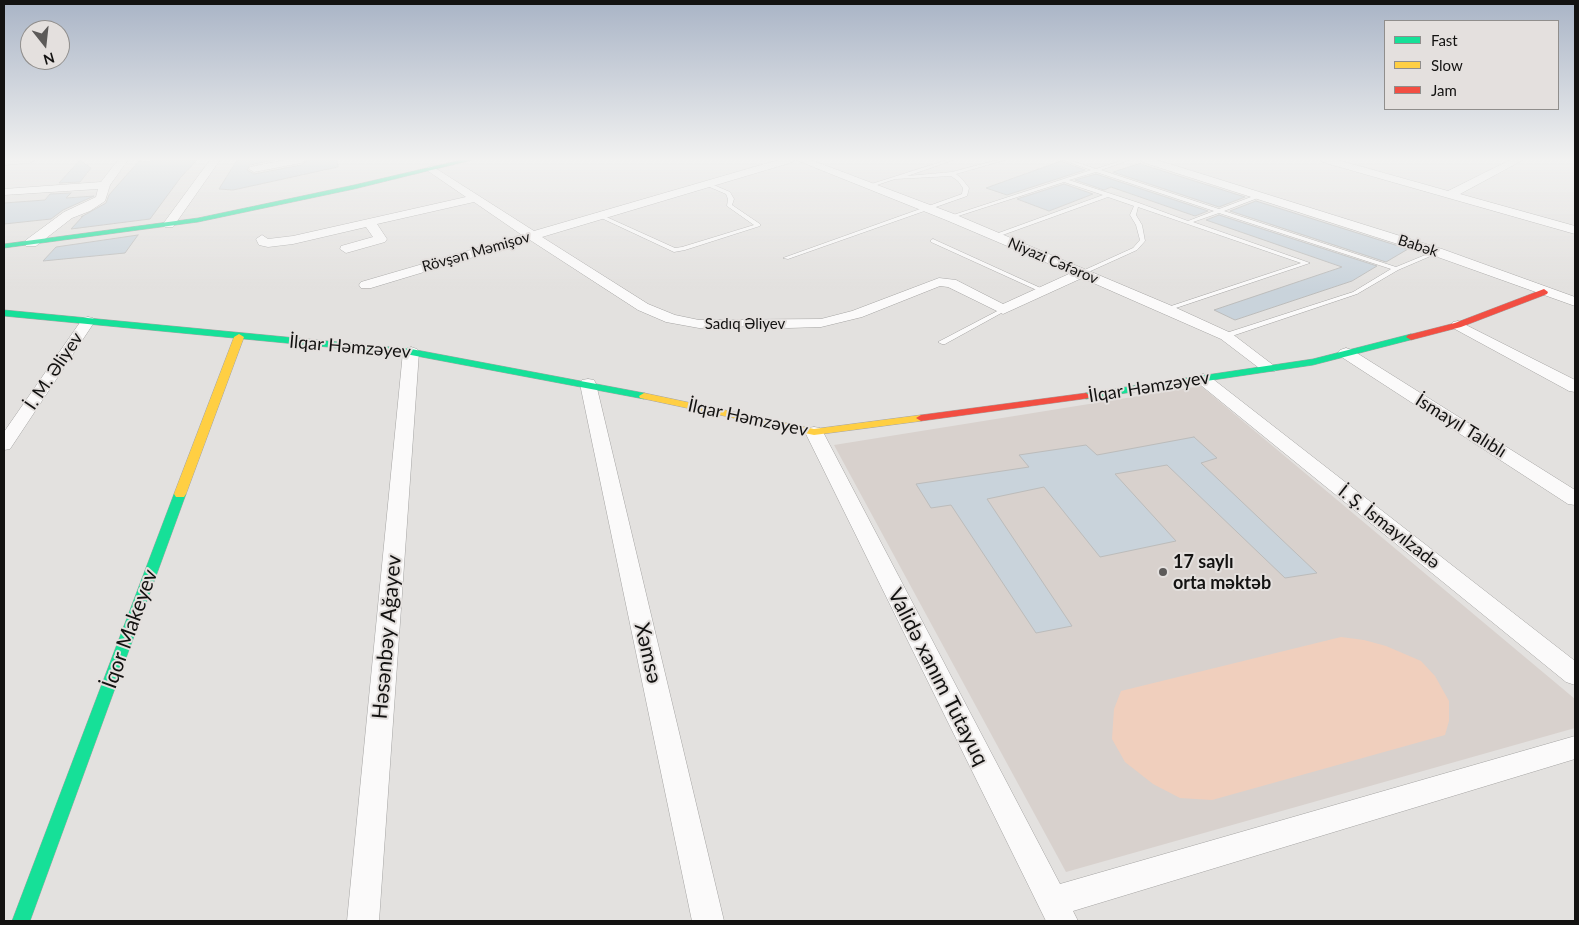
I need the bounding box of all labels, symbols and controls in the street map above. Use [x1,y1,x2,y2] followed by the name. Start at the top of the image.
[20,20,70,70] north arrow
[1384,20,1559,110] legend
[1431,31,1458,49] text: Fast
[41,49,57,69] text: N
[1431,56,1463,74] text: Slow
[1431,81,1457,99] text: Jam
[420,228,532,276] street label: Rövşən Məmişov
[1396,231,1440,261] street label: Babək
[1005,234,1101,288] street label: Niyazi Cəfərov
[705,315,785,333] street label: Sadıq Əliyev
[20,328,88,414] street label: İ. M. Əliyev
[288,331,412,363] street label: İlqar Həmzəyev
[1087,367,1211,407] street label: İlqar Həmzəyev
[1411,389,1511,463] street label: İsmayıl Talıblı
[686,395,810,441] street label: İlqar Həmzəyev
[1334,481,1444,573] street label: İ. Ş. İsmayılzadə
[1173,551,1271,594] place label: 17 saylı orta məktəb
[367,554,407,720] street label: Həsənbəy Ağayev
[97,566,163,692] street label: İqor Makeyev
[1157,566,1169,578] marker: 17 saylı orta məktəb
[882,584,994,770] street label: Validə xanım Tutayuq
[629,620,667,686] street label: Xəmsə

